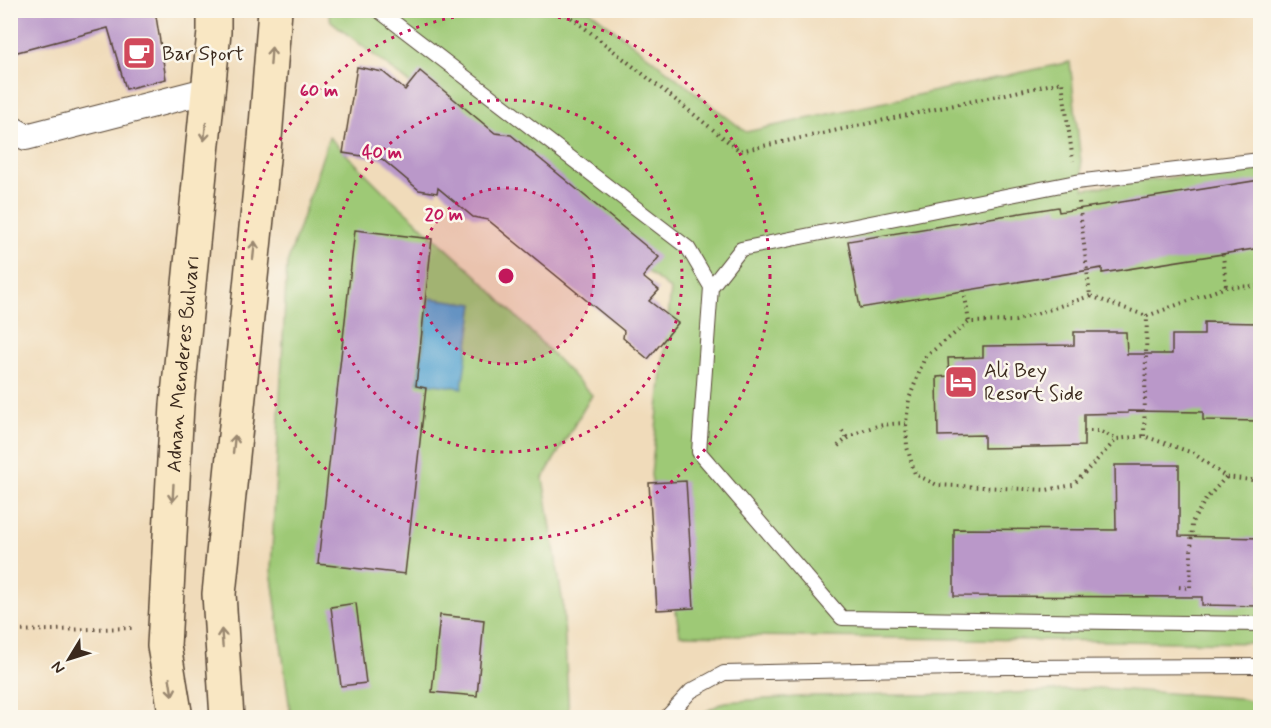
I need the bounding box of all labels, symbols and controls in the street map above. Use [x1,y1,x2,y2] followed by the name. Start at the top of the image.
[121,35,157,71] cafe icon: Bar Sport
[162,41,244,68] place label: Bar Sport
[266,46,277,66] one-way arrow
[300,79,338,103] text: 60 m
[199,121,210,141] one-way arrow
[362,141,402,165] text: 40 m
[425,203,463,227] text: 20 m
[249,241,260,260] one-way arrow
[161,254,207,473] street label: Adnan Menderes Bulvarı
[496,266,516,286] centre of rings
[984,358,1083,408] place label: Ali Bey Resort Side
[943,364,979,400] hotel icon: Ali Bey Resort Side
[229,435,240,454] one-way arrow
[167,483,178,503] one-way arrow
[39,629,99,689] north arrow
[216,629,227,649] one-way arrow
[47,657,70,678] text: N
[166,677,177,697] one-way arrow

